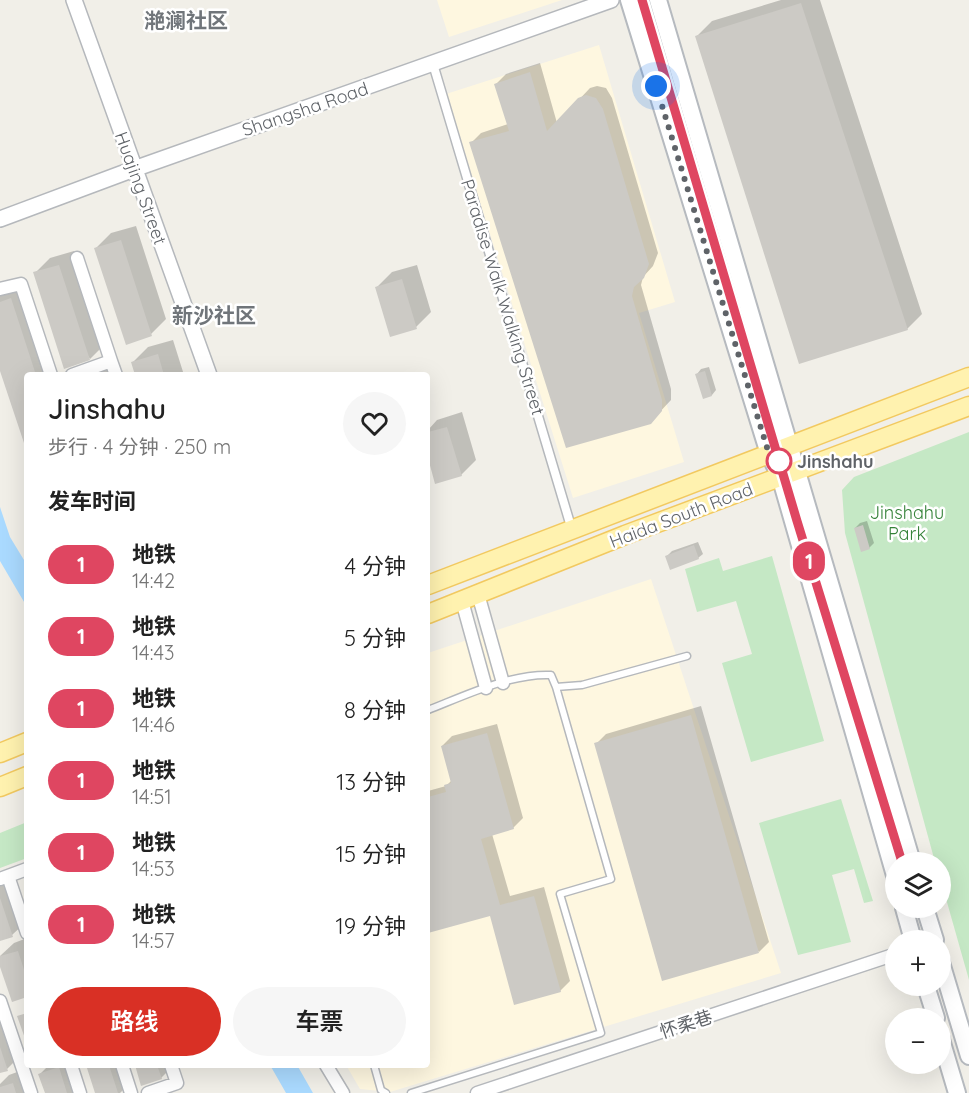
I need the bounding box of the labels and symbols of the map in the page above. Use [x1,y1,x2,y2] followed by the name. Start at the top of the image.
[144,7,228,33] district label: 滟澜社区
[641,71,671,101] your location
[239,77,371,141] street label: Shangsha Road
[110,128,172,248] street label: Huajing Street
[456,176,550,418] street label: Paradise Walk Walking Street
[172,302,256,328] district label: 新沙社区
[766,448,792,474] marker: Jinshahu
[797,450,874,473] place label: Jinshahu
[606,477,756,553] street label: Haida South Road
[870,501,944,545] park label: Jinshahu Park
[790,542,828,580] line badge: 1
[657,1005,715,1043] street label: 怀柔巷

